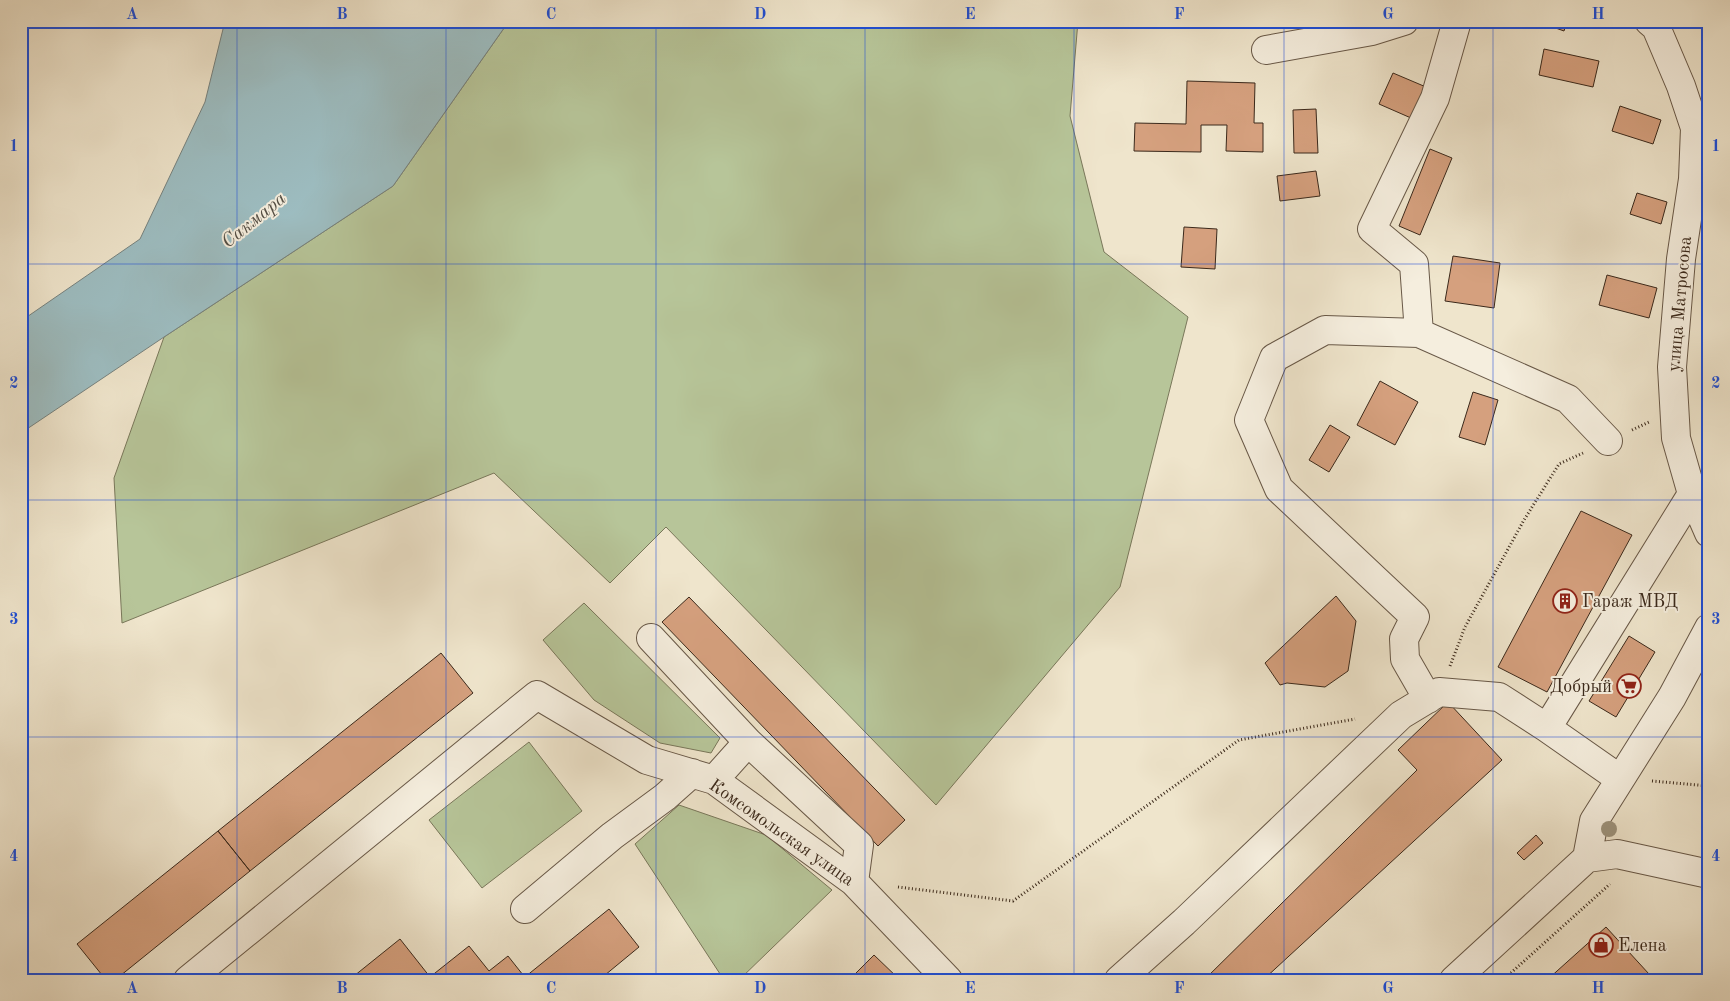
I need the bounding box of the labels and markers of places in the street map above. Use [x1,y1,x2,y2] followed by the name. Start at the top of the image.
[1552,588,1578,614] building icon: Гараж МВД
[1582,593,1678,611] place label: Гараж МВД
[1616,673,1642,699] supermarket icon: Добрый
[1550,678,1612,696] place label: Добрый
[1588,932,1614,958] shop icon: Елена
[1618,937,1667,955] place label: Елена

